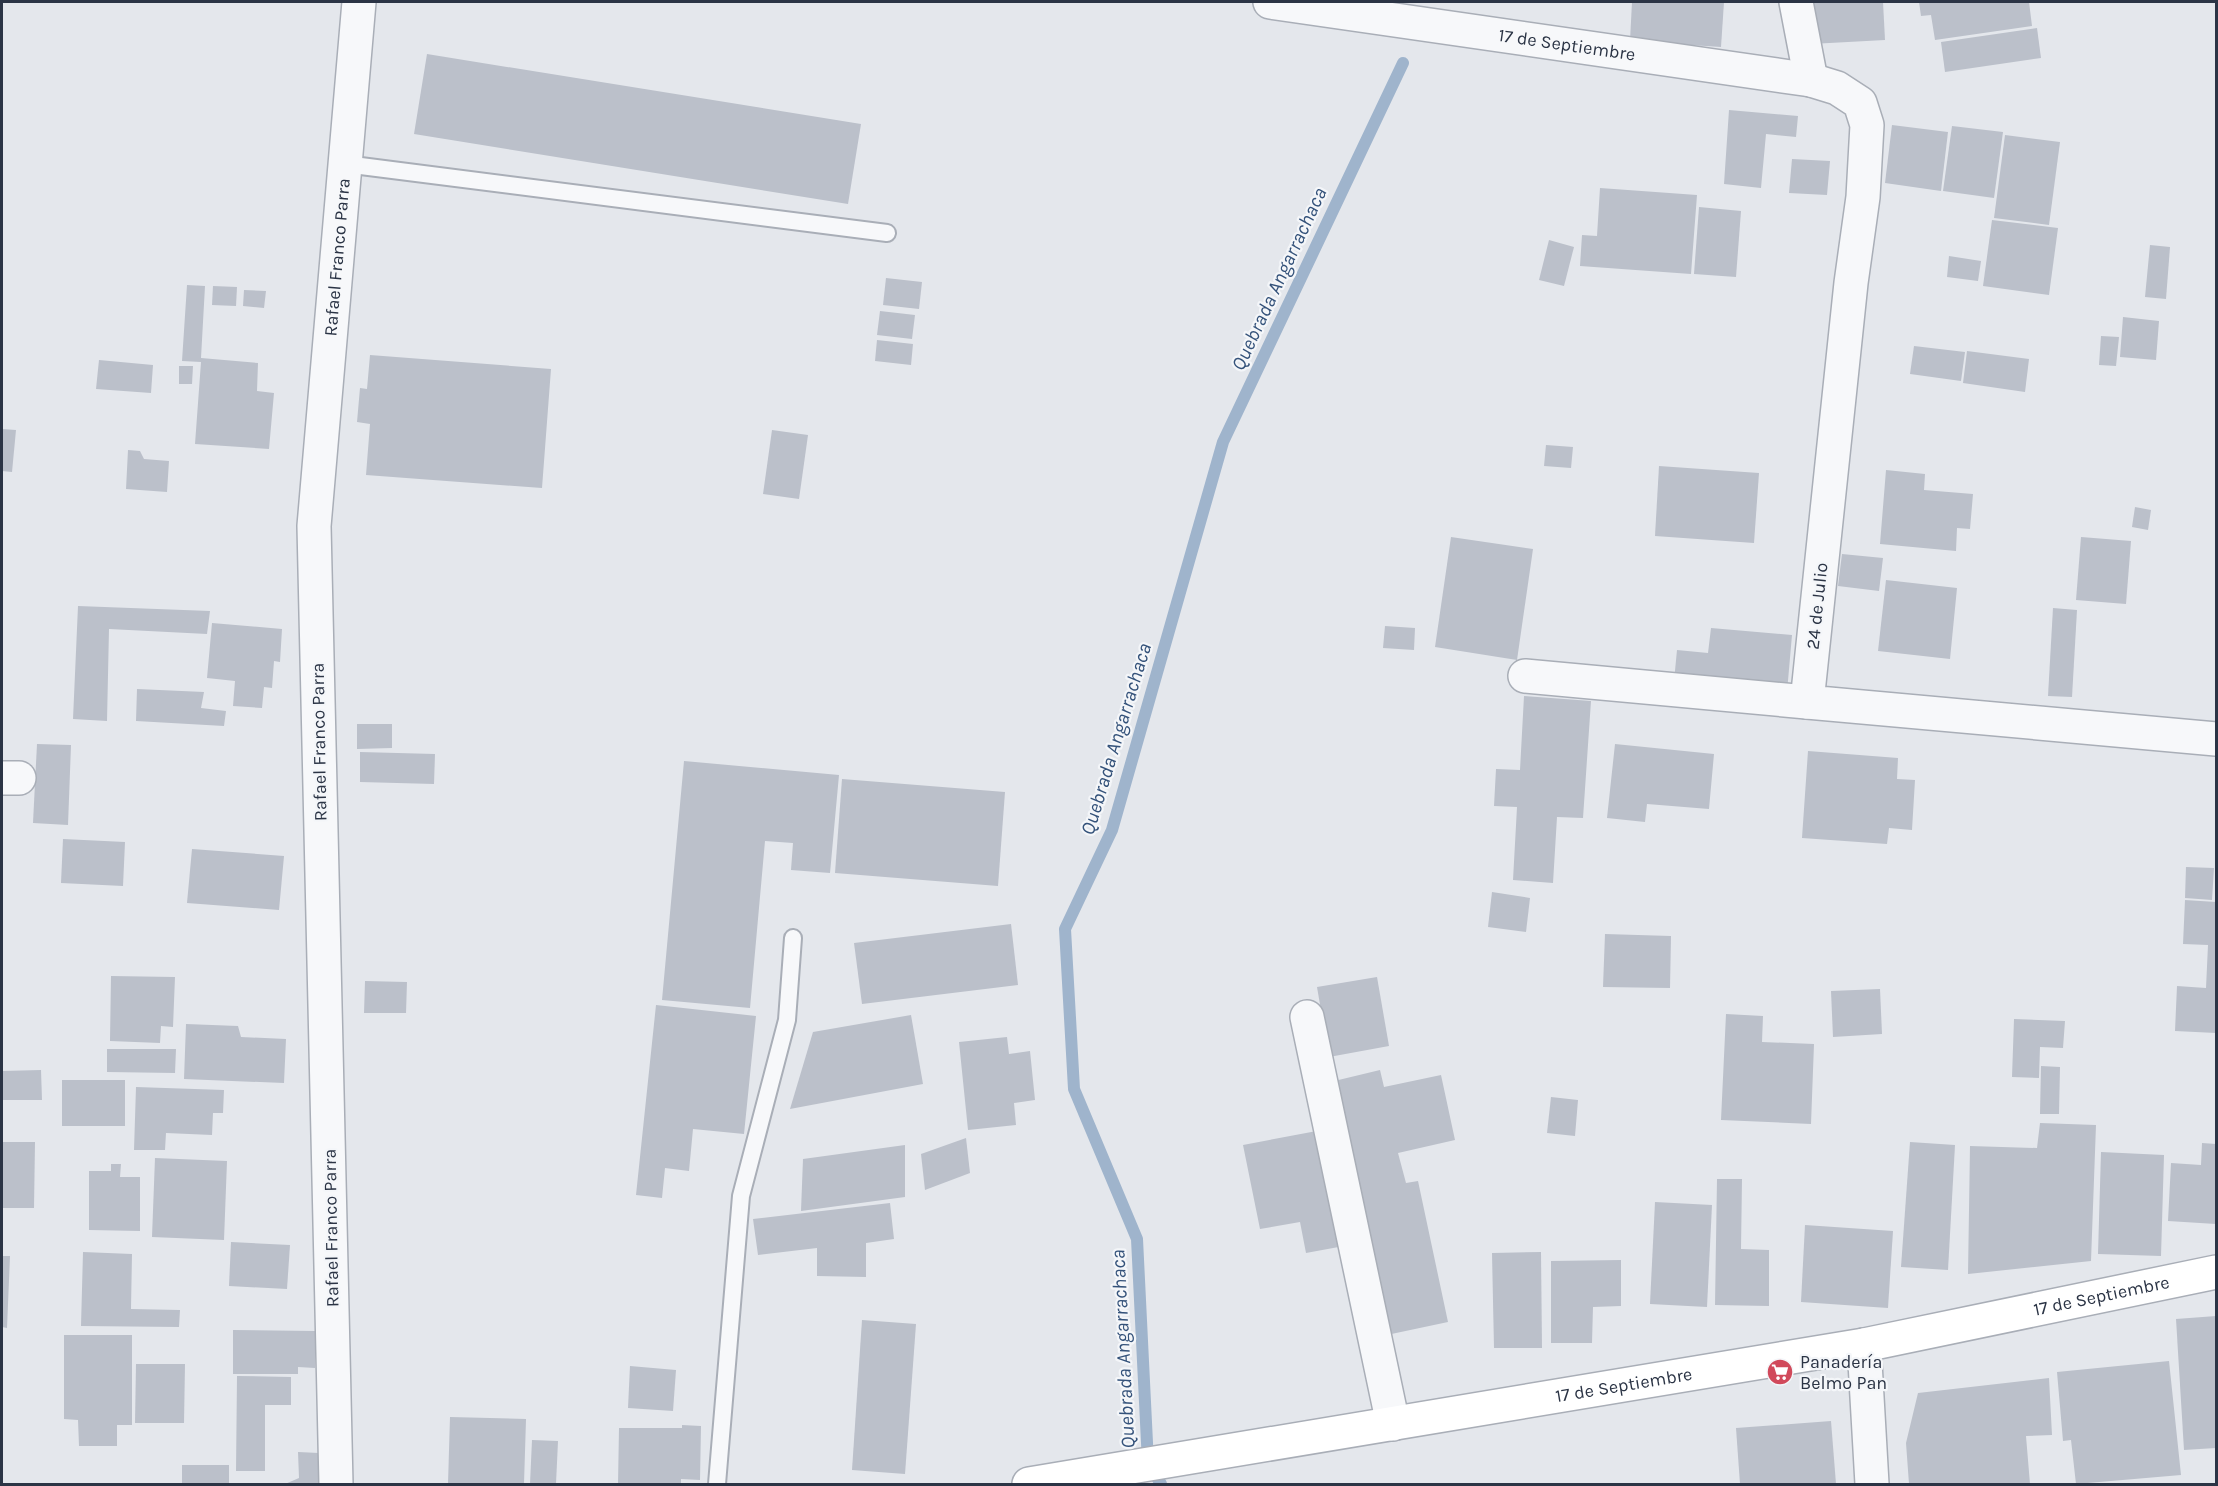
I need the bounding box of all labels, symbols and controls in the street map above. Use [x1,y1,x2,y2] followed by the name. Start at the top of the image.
[1497,24,1637,66] street label: 17 de Septiembre
[319,177,355,337] street label: Rafael Franco Parra
[1226,184,1332,374] water label: Quebrada Angarrachaca
[1801,561,1833,651] street label: 24 de Julio
[1076,640,1156,838] water label: Quebrada Angarrachaca
[307,663,331,821] street label: Rafael Franco Parra
[319,1149,343,1307] street label: Rafael Franco Parra
[1106,1249,1140,1449] water label: Quebrada Angarrachaca
[2032,1271,2171,1321] street label: 17 de Septiembre
[1800,1351,1887,1394] place label: Panadería Belmo Pan
[1765,1357,1795,1387] supermarket icon: Panadería Belmo Pan
[1554,1363,1694,1407] street label: 17 de Septiembre

